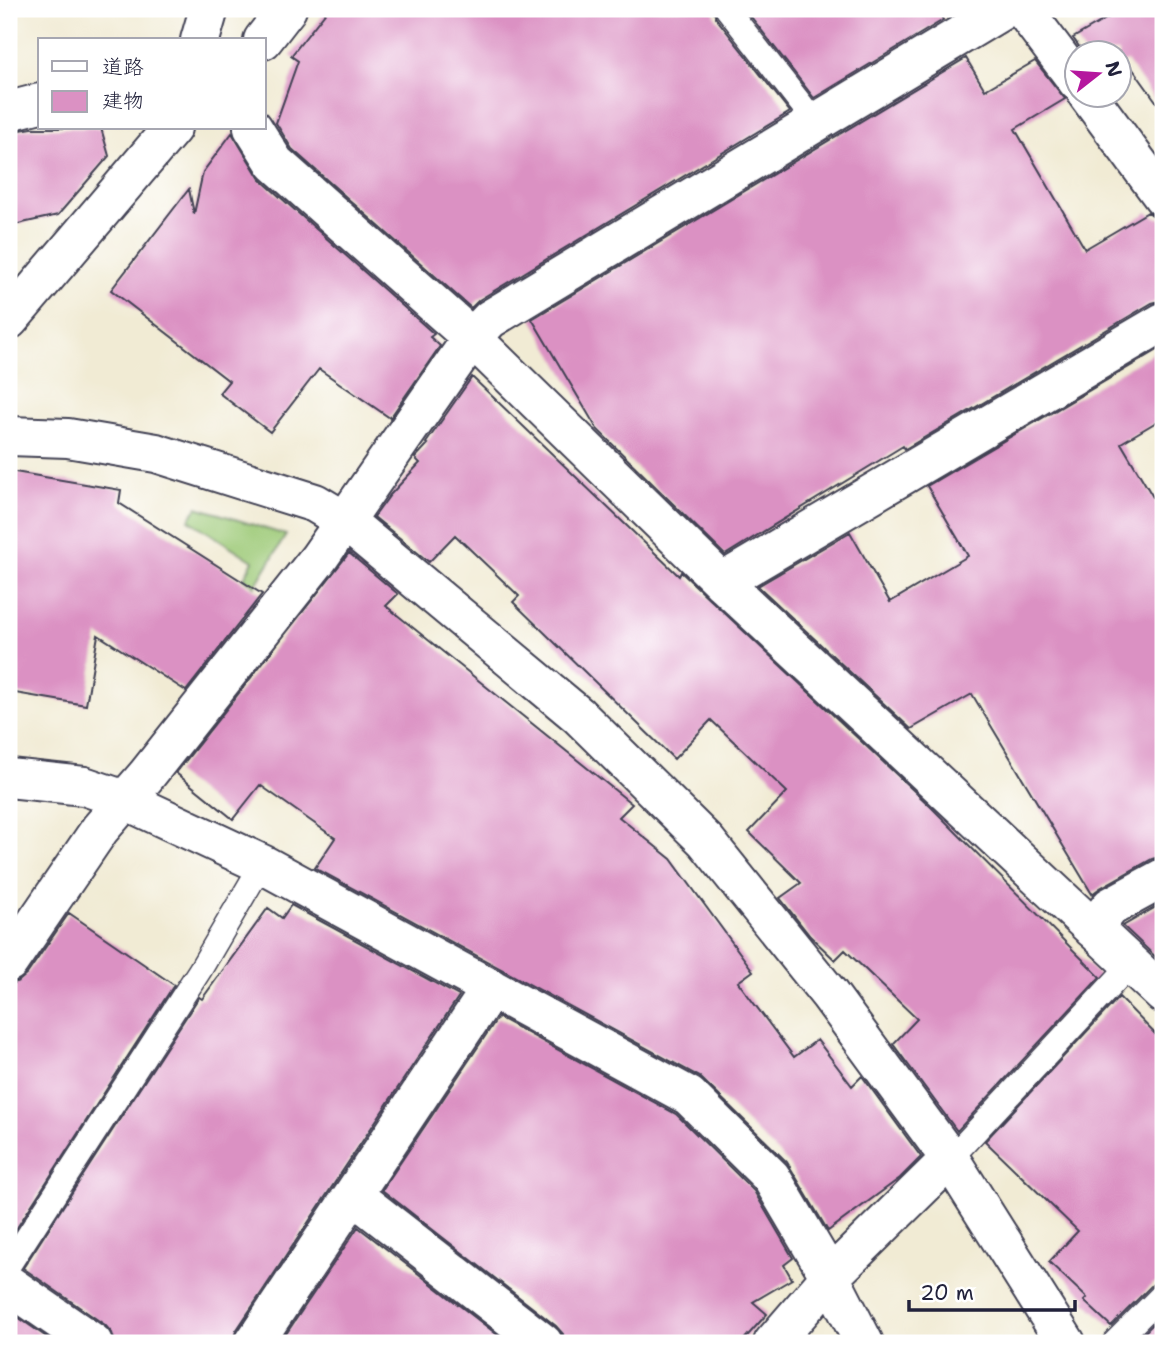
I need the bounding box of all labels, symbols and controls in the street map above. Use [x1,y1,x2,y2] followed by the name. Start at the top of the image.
[38,38,266,130] legend
[1064,38,1134,108] north arrow
[102,53,144,81] text: 道路
[1100,58,1128,80] text: N
[102,87,144,115] text: 建物
[909,1268,1076,1312] scale bar
[920,1279,974,1307] text: 20 m

